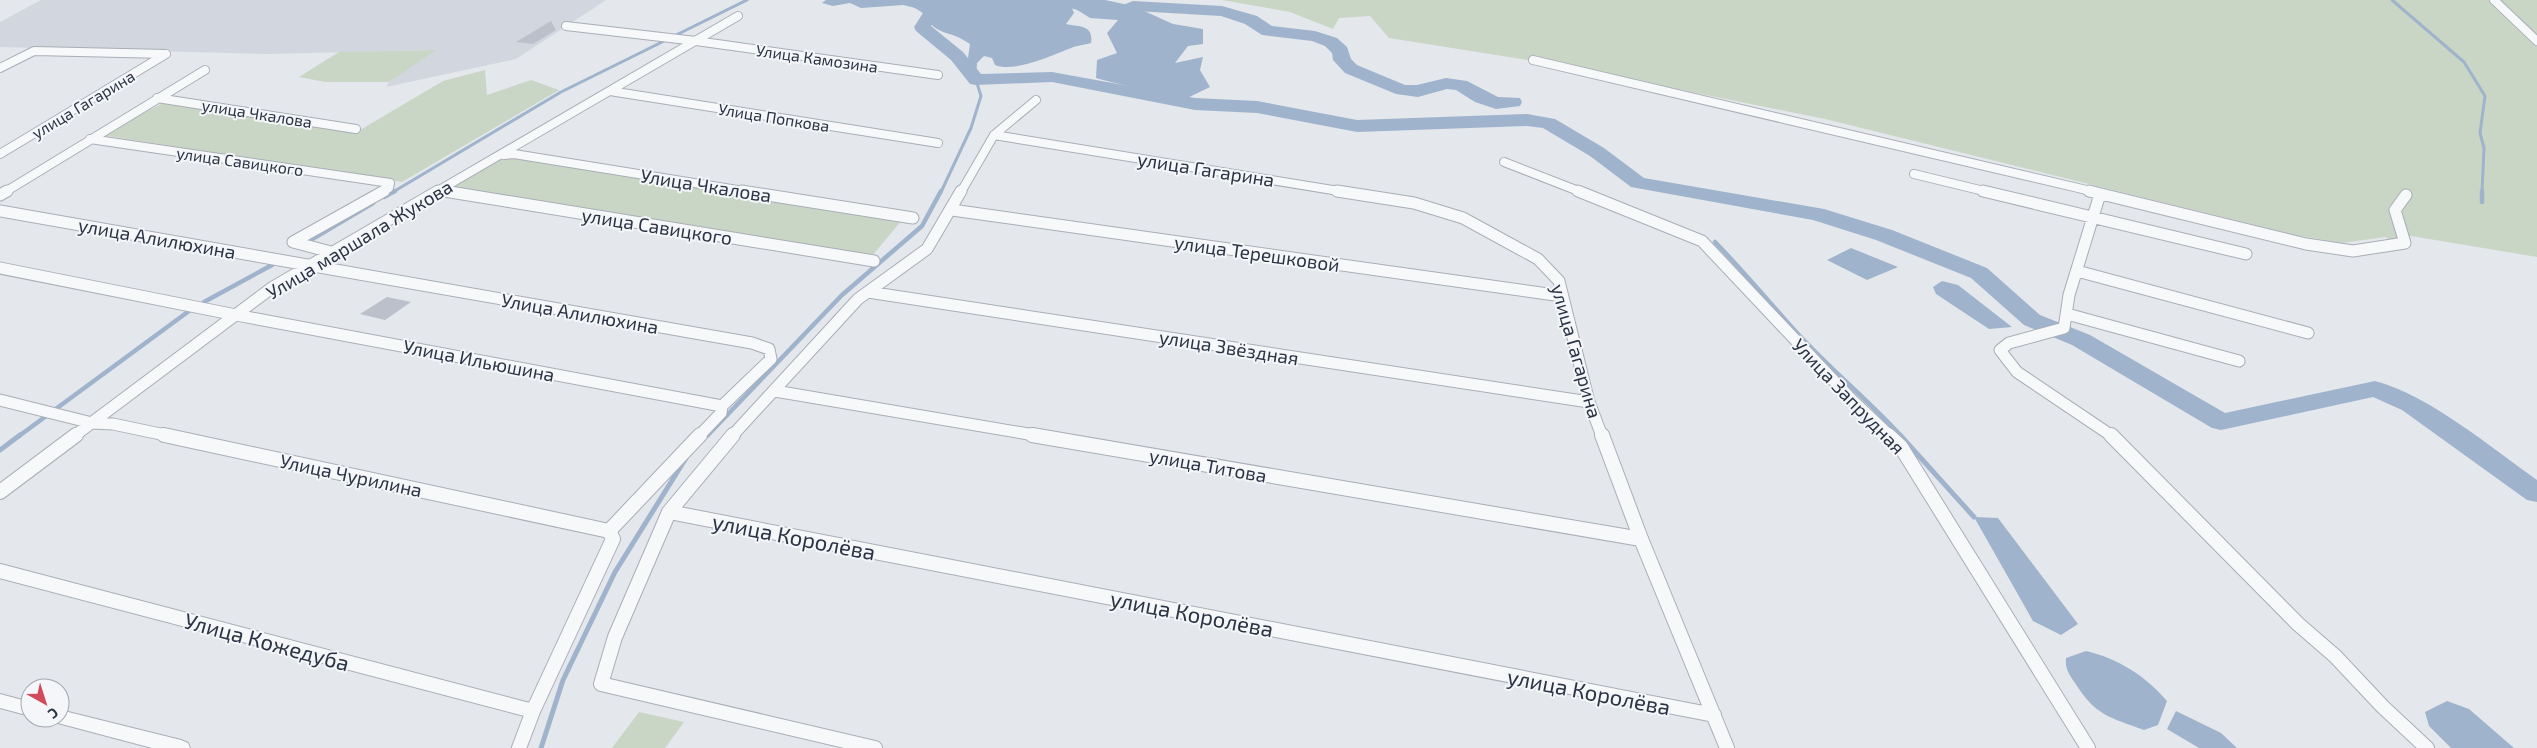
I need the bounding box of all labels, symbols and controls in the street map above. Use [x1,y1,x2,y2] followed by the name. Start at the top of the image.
[755,40,879,76] street label: Улица Камозина
[28,66,138,143] street label: улица Гагарина
[200,95,314,132] street label: улица Чкалова
[717,99,831,135] street label: Улица Попкова
[175,143,305,180] street label: улица Савицкого
[1136,147,1276,192] street label: улица Гагарина
[639,163,773,207] street label: Улица Чкалова
[262,174,457,305] street label: Улица маршала Жукова
[580,203,734,250] street label: улица Савицкого
[76,213,238,264] street label: улица Алилюхина
[1173,230,1341,277] street label: улица Терешковой
[1546,281,1607,421] street label: улица Гагарина
[500,288,660,338] street label: Улица Алилюхина
[1157,325,1300,370] street label: улица Звёздная
[1787,333,1910,459] street label: Улица Запрудная
[401,334,557,386] street label: Улица Ильюшина
[1147,443,1269,488] street label: улица Титова
[278,449,424,502] street label: Улица Чурилина
[710,507,878,566] street label: улица Королёва
[1108,584,1276,643] street label: улица Королёва
[181,606,352,677] street label: Улица Кожедуба
[1505,662,1673,721] street label: улица Королёва
[20,678,70,728] north arrow
[45,704,62,723] text: С

